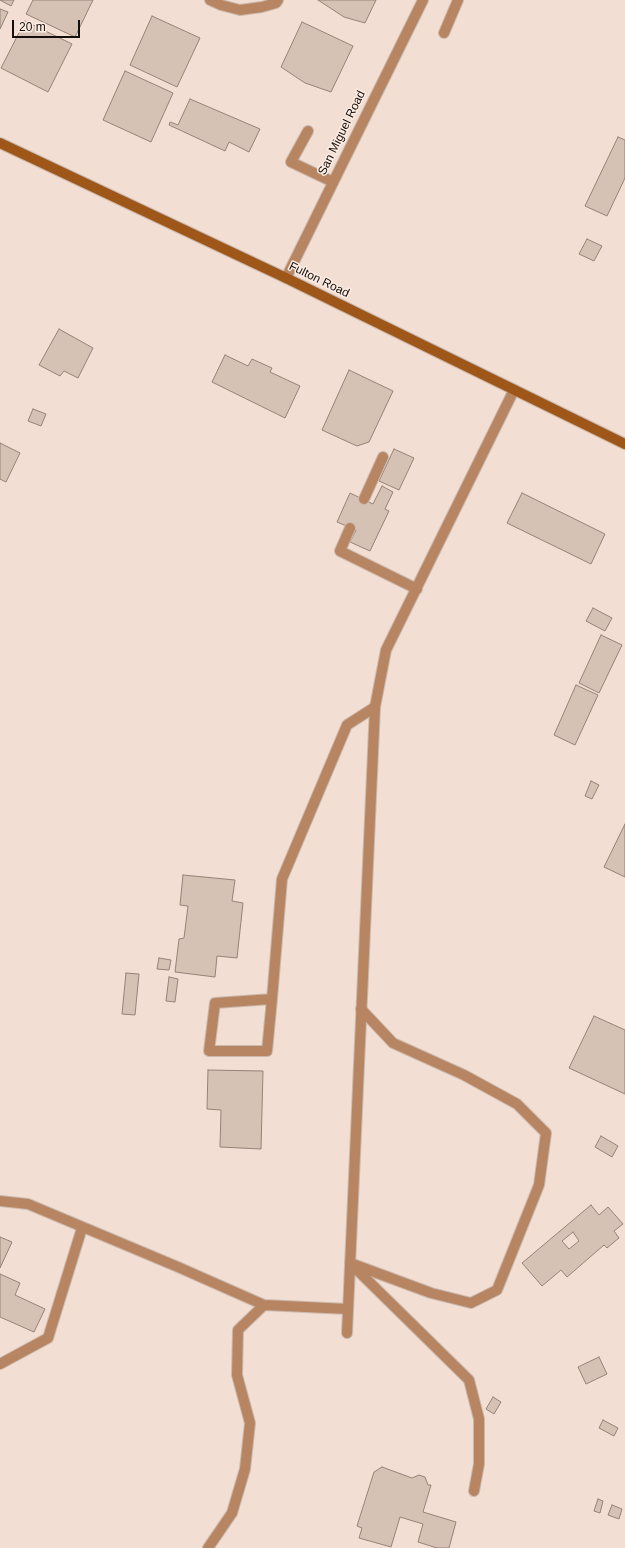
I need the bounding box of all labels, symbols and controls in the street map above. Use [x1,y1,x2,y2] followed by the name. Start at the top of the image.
[14,12,82,38] scale bar
[19,20,46,34] text: 20 m
[315,88,369,178] street label: San Miguel Road
[286,259,352,301] street label: Fulton Road

